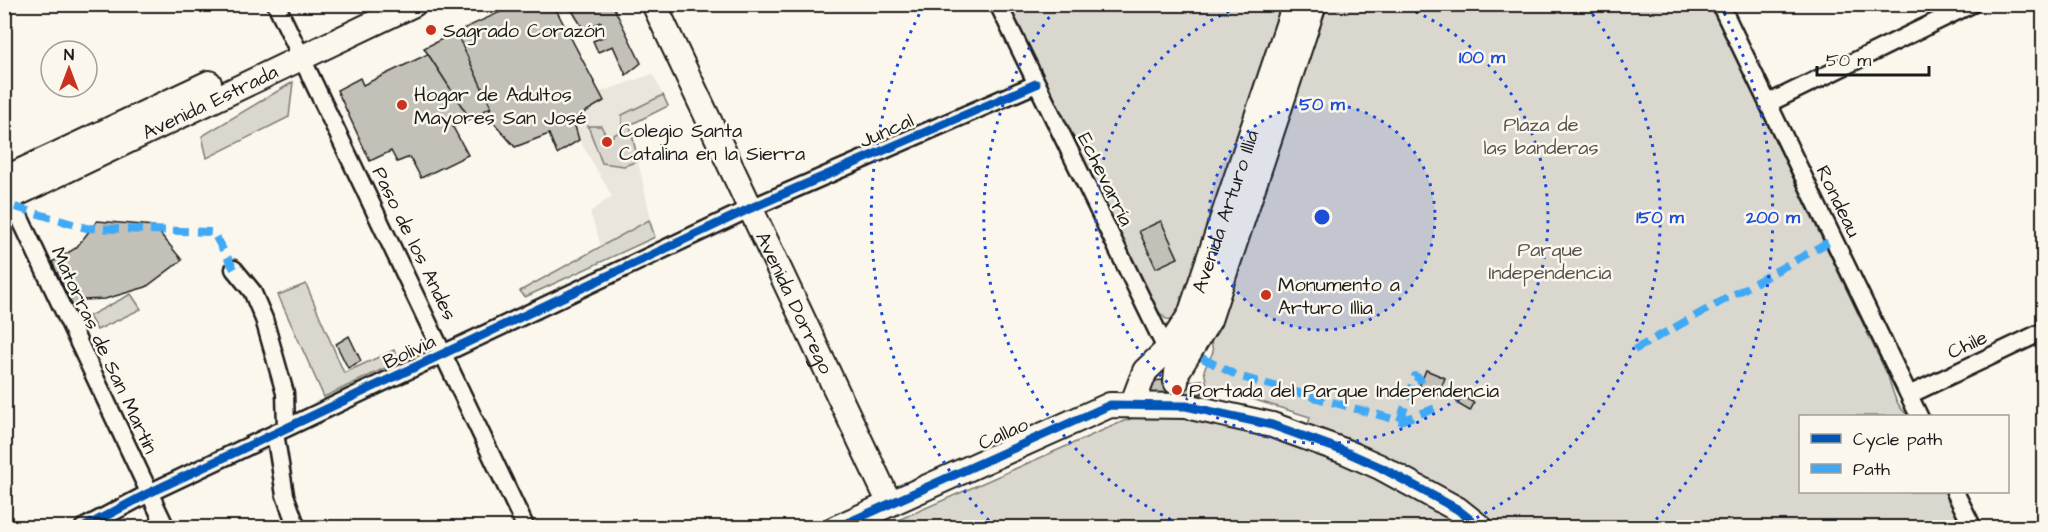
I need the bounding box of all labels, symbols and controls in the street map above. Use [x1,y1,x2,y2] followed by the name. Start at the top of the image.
[443,17,605,46] place label: Sagrado Corazón
[424,23,438,37] marker: Sagrado Corazón
[39,39,99,99] north arrow
[1817,39,1930,77] scale bar
[64,44,74,66] text: N
[1459,45,1506,70] text: 100 m
[1826,48,1871,73] text: 50 m
[138,58,283,147] street label: Avenida Estrada
[414,81,587,133] place label: Hogar de Adultos Mayores San José
[1299,92,1346,117] text: 50 m
[395,98,409,112] marker: Hogar de Adultos Mayores San José
[855,107,918,155] street label: Juncal
[1483,111,1599,162] park label: Plaza de las banderas
[619,117,805,168] place label: Colegio Santa Catalina en la Sierra
[1185,127,1266,297] street label: Avenida Arturo Illia
[1070,128,1140,231] street label: Echevarría
[600,135,614,149] marker: Colegio Santa Catalina en la Sierra
[1809,161,1868,242] street label: Rondeau
[365,162,463,325] street label: Paso de los Andes
[1636,205,1685,230] text: 150 m
[1745,205,1801,230] text: 200 m
[1312,207,1332,227] centre of rings
[748,227,840,379] street label: Avenida Dorrego
[1489,236,1612,287] park label: Parque Independencia
[44,242,164,458] street label: Matorras de San Martín
[1278,271,1400,322] place label: Monumento a Arturo Illia
[1259,288,1273,302] marker: Monumento a Arturo Illia
[1943,323,1992,366] street label: Chile
[378,328,440,376] street label: Bolivia
[1189,377,1499,405] place label: Portada del Parque Independencia
[1170,383,1184,397] marker: Portada del Parque Independencia
[974,411,1033,457] street label: Callao
[1799,415,2009,493] legend
[1853,427,1942,453] text: Cycle path
[1853,457,1890,482] text: Path

